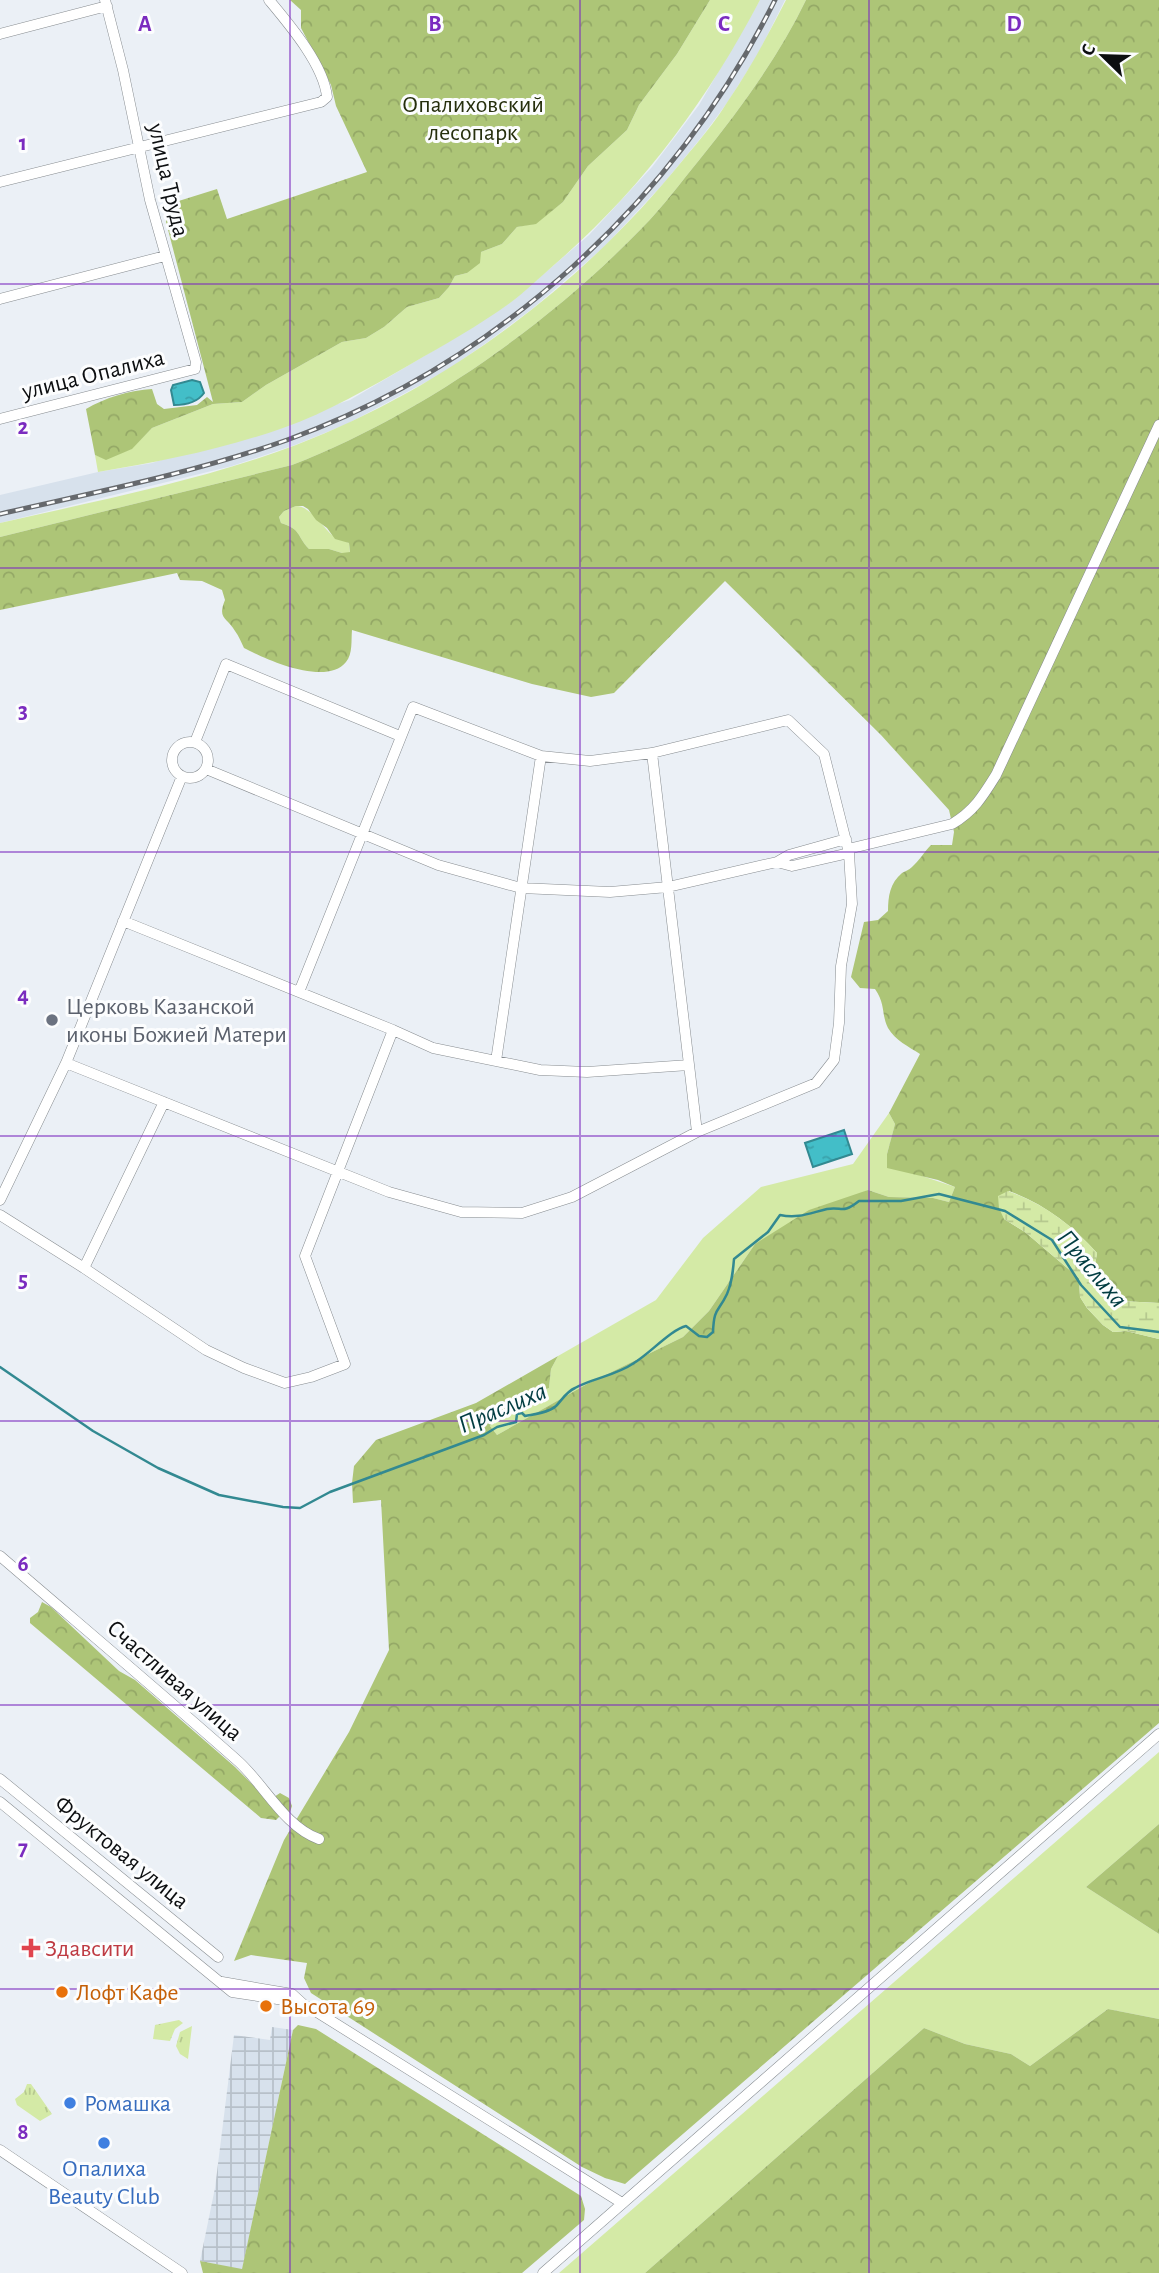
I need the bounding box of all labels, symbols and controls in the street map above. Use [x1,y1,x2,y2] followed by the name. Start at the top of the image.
[138,13,152,36] text: A
[428,13,442,36] text: B
[718,13,730,36] text: C
[1006,13,1022,36] text: D
[1068,21,1138,91] north arrow
[1078,41,1100,58] text: С
[402,93,544,145] park label: Опалиховский лесопарк
[143,120,193,239] street label: улица Труда
[19,132,27,155] text: 1
[19,346,167,404] street label: улица Опалиха
[18,416,29,439] text: 2
[18,700,28,723] text: 3
[17,984,29,1007] text: 4
[66,995,287,1047] place label: Церковь Казанской иконы Божией Матери
[44,1012,60,1028] marker: Церковь Казанской иконы Божией Матери
[1052,1225,1132,1313] water label: Праслиха
[18,1269,28,1292] text: 5
[455,1378,550,1438] water label: Праслиха
[17,1553,29,1576] text: 6
[102,1616,247,1746] street label: Счастливая улица
[50,1792,193,1914] street label: Фруктовая улица
[18,1837,28,1860] text: 7
[45,1937,135,1961] place label: Здавсити
[23,1940,39,1956] marker: Здавсити
[76,1981,178,2005] place label: Лофт Кафе
[54,1984,70,2000] marker: Лофт Кафе
[280,1995,375,2019] place label: Высота 69
[258,1998,274,2014] marker: Высота 69
[84,2092,171,2116] place label: Ромашка
[62,2095,78,2111] marker: Ромашка
[17,2121,29,2144] text: 8
[96,2135,112,2151] marker: Опалиха Beauty Club
[48,2157,160,2209] place label: Опалиха Beauty Club

